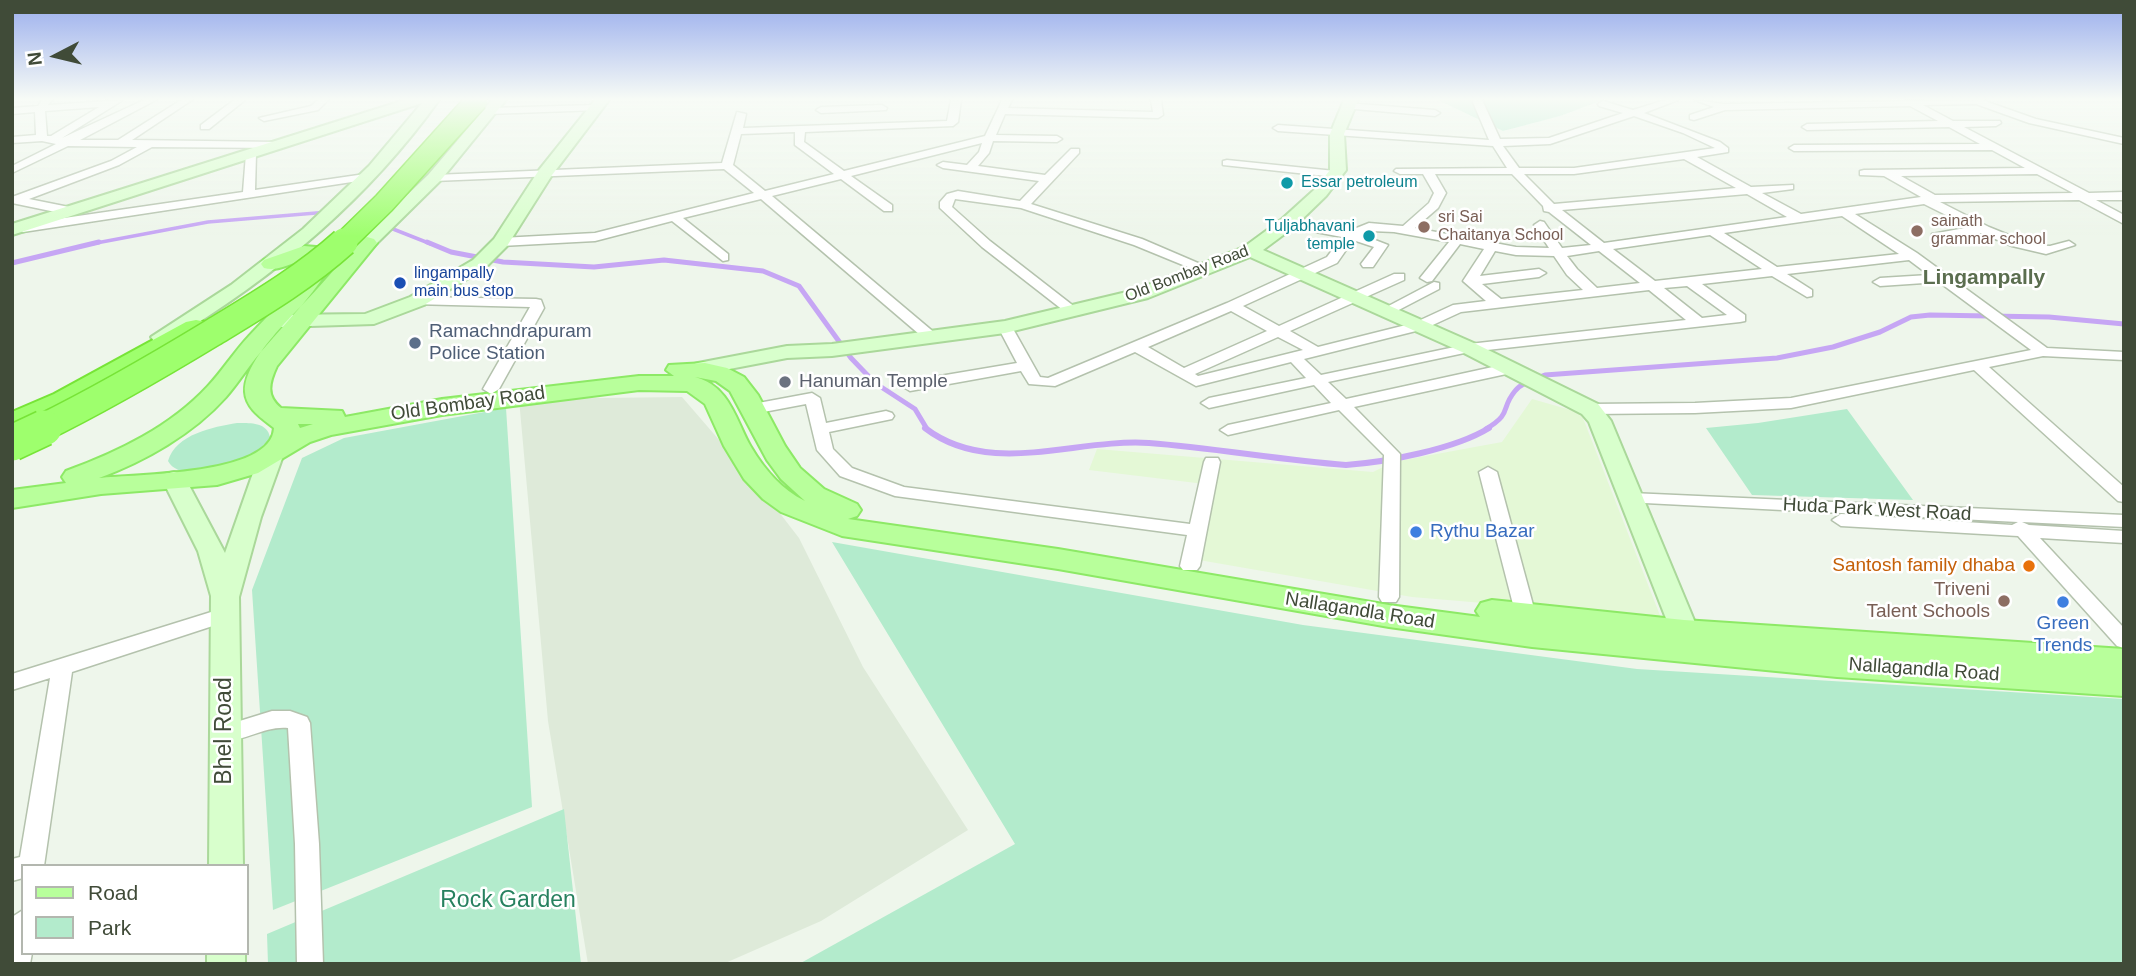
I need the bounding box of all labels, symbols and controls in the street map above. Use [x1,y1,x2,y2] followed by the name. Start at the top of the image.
[21,21,91,91] north arrow
[23,51,46,67] text: N
[1301,173,1417,193] place label: Essar petroleum
[1279,175,1295,191] marker: Essar petroleum
[1438,208,1563,246] place label: sri Sai Chaitanya School
[1931,212,2046,250] place label: sainath grammar school
[1265,217,1355,255] place label: Tuljabhavani temple
[1416,219,1432,235] marker: sri Sai Chaitanya School
[1909,223,1925,239] marker: sainath grammar school
[1361,228,1377,244] marker: Tuljabhavani temple
[1123,242,1251,306] street label: Old Bombay Road
[414,264,514,302] place label: lingampally main bus stop
[1923,265,2045,291] district label: Lingampally
[392,275,408,291] marker: lingampally main bus stop
[429,321,592,365] place label: Ramachndrapuram Police Station
[407,335,423,351] marker: Ramachndrapuram Police Station
[799,371,948,393] place label: Hanuman Temple
[777,374,793,390] marker: Hanuman Temple
[390,382,546,426] street label: Old Bombay Road
[1782,494,1972,526] street label: Huda Park West Road
[1430,521,1535,543] place label: Rythu Bazar
[1408,524,1424,540] marker: Rythu Bazar
[1832,555,2015,577] place label: Santosh family dhaba
[2021,558,2037,574] marker: Santosh family dhaba
[1866,579,1990,623] place label: Triveni Talent Schools
[1284,588,1436,634] street label: Nallagandla Road
[1996,593,2012,609] marker: Triveni Talent Schools
[2055,594,2071,610] marker: Green Trends
[2034,613,2092,657] place label: Green Trends
[1848,653,2000,687] street label: Nallagandla Road
[211,677,239,785] street label: Bhel Road
[21,864,248,955] legend
[88,881,138,904] text: Road
[440,887,576,915] park label: Rock Garden
[88,916,131,939] text: Park

